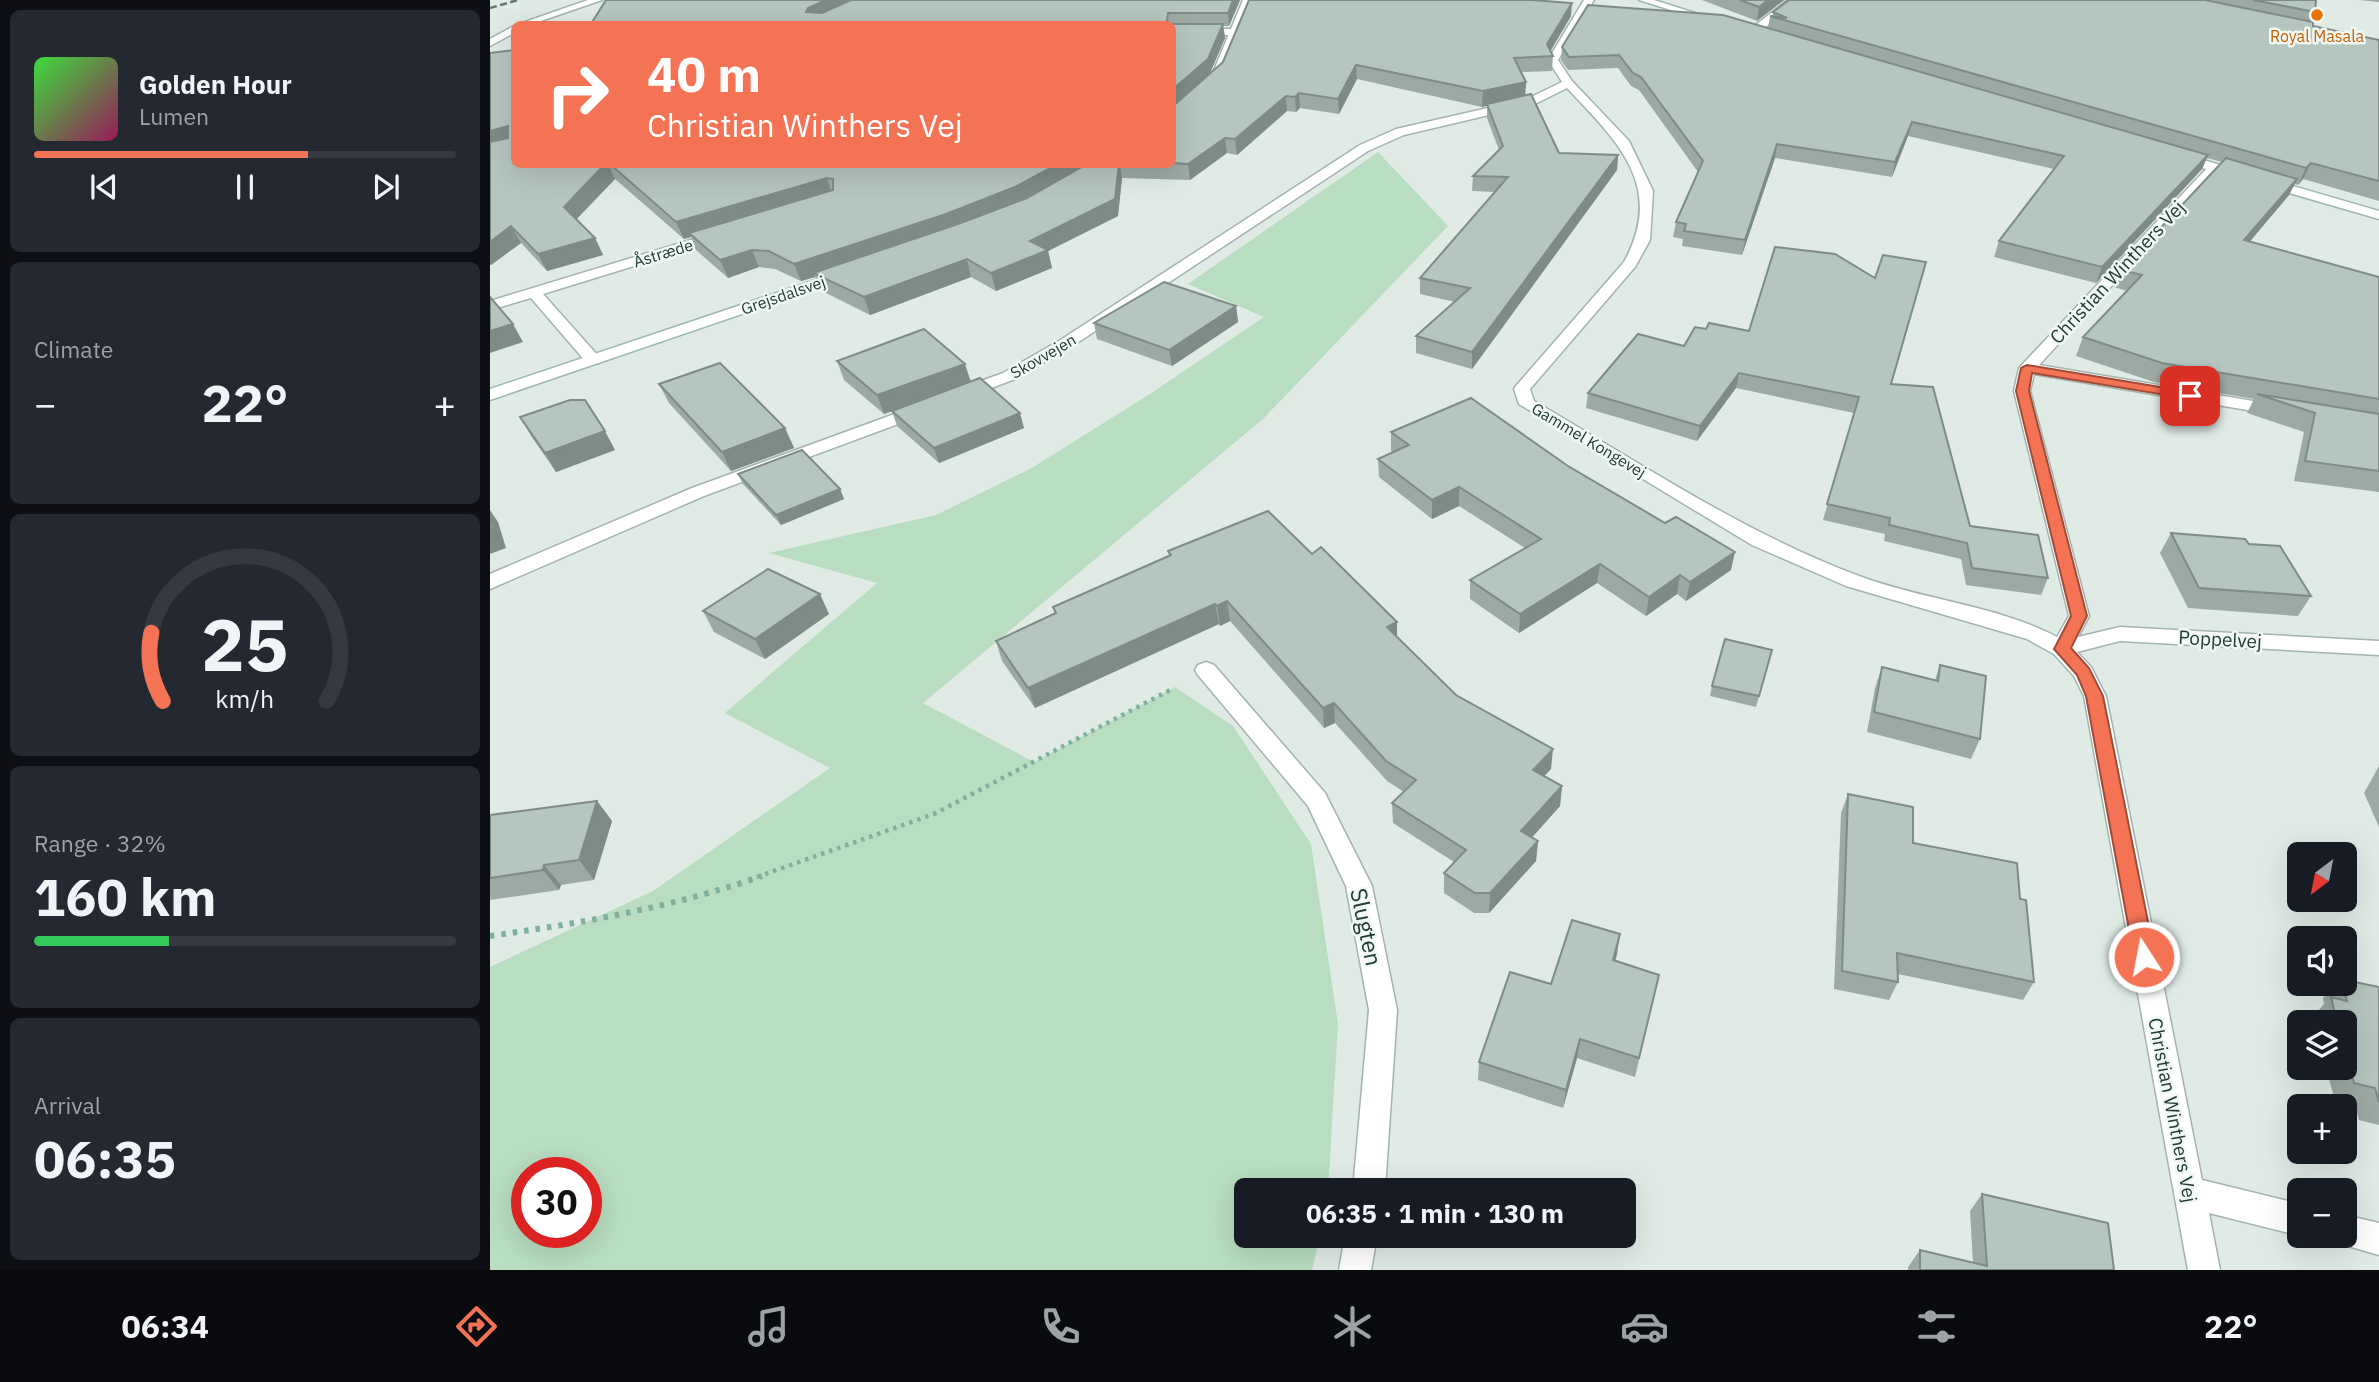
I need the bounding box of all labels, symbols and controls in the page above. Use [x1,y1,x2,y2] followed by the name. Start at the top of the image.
[2309,7,2325,23] marker: Royal Masala
[2270,26,2364,46] place label: Royal Masala
[647,42,761,105] text: 40 m
[532,49,623,140] icon: right
[139,67,292,101] text: Golden Hour
[139,101,209,131] text: Lumen
[647,104,963,146] text: Christian Winthers Vej
[85,168,123,206] icon: previous
[226,168,264,206] icon: pause
[367,168,405,206] icon: next
[2044,195,2190,349] street label: Christian Winthers Vej
[630,233,695,272] street label: Åstræde
[738,271,828,319] street label: Grejsdalsvej
[1007,329,1079,383] street label: Skovvejen
[34,334,113,364] text: Climate
[2160,366,2220,426] pin
[202,369,288,436] text: 22°
[2171,377,2209,415] icon: arrive
[34,379,57,428] text: −
[433,379,456,428] text: +
[1528,398,1650,482] street label: Gammel Kongevej
[201,596,289,691] text: 25
[2178,625,2262,653] street label: Poppelvej
[216,682,274,715] text: km/h
[34,828,166,858] text: Range · 32%
[2287,842,2357,912] north arrow
[2287,842,2357,1248] map controls
[34,863,216,930] text: 160 km
[1344,885,1390,968] street label: Slugten
[2107,920,2181,994] position arrow
[2287,926,2357,996] button: sound
[2287,1010,2357,1080] button: layers
[2143,1016,2203,1204] street label: Christian Winthers Vej
[34,1090,101,1120] text: Arrival
[2287,1094,2357,1164] button: +
[34,1125,176,1192] text: 06:35
[511,1157,602,1248] speed limit sign: 30
[2287,1178,2357,1248] button: −
[1306,1196,1564,1230] text: 06:35 · 1 min · 130 m
[452,1302,501,1351] icon: directions
[744,1302,793,1351] icon: music
[1036,1302,1085,1351] icon: phone
[1328,1302,1377,1351] icon: climate
[1620,1302,1669,1351] icon: car
[1912,1302,1961,1351] icon: filters
[122,1305,209,1347] text: 06:34
[2204,1305,2257,1347] text: 22°

